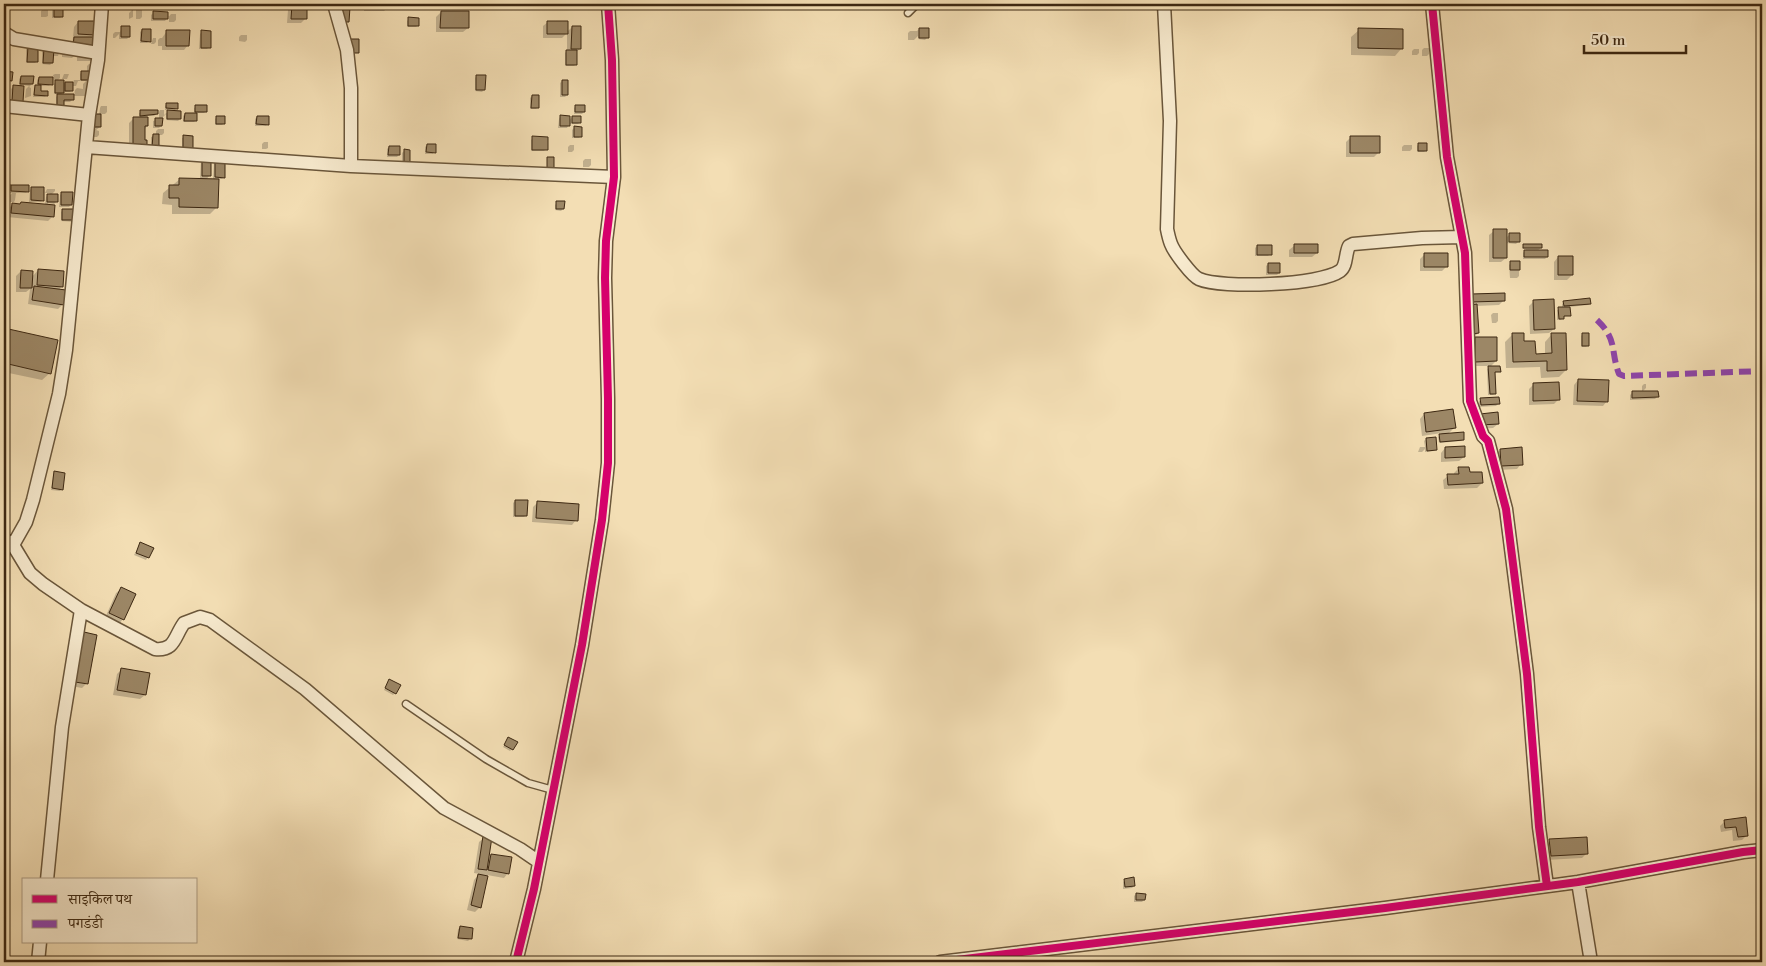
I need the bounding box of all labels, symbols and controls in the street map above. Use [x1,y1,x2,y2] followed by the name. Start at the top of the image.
[1584,22,1686,54] scale bar
[1591,31,1625,50] text: 50 m
[22,878,198,944] legend
[67,890,133,909] text: साइकिल पथ
[67,914,104,933] text: पगडंडी

